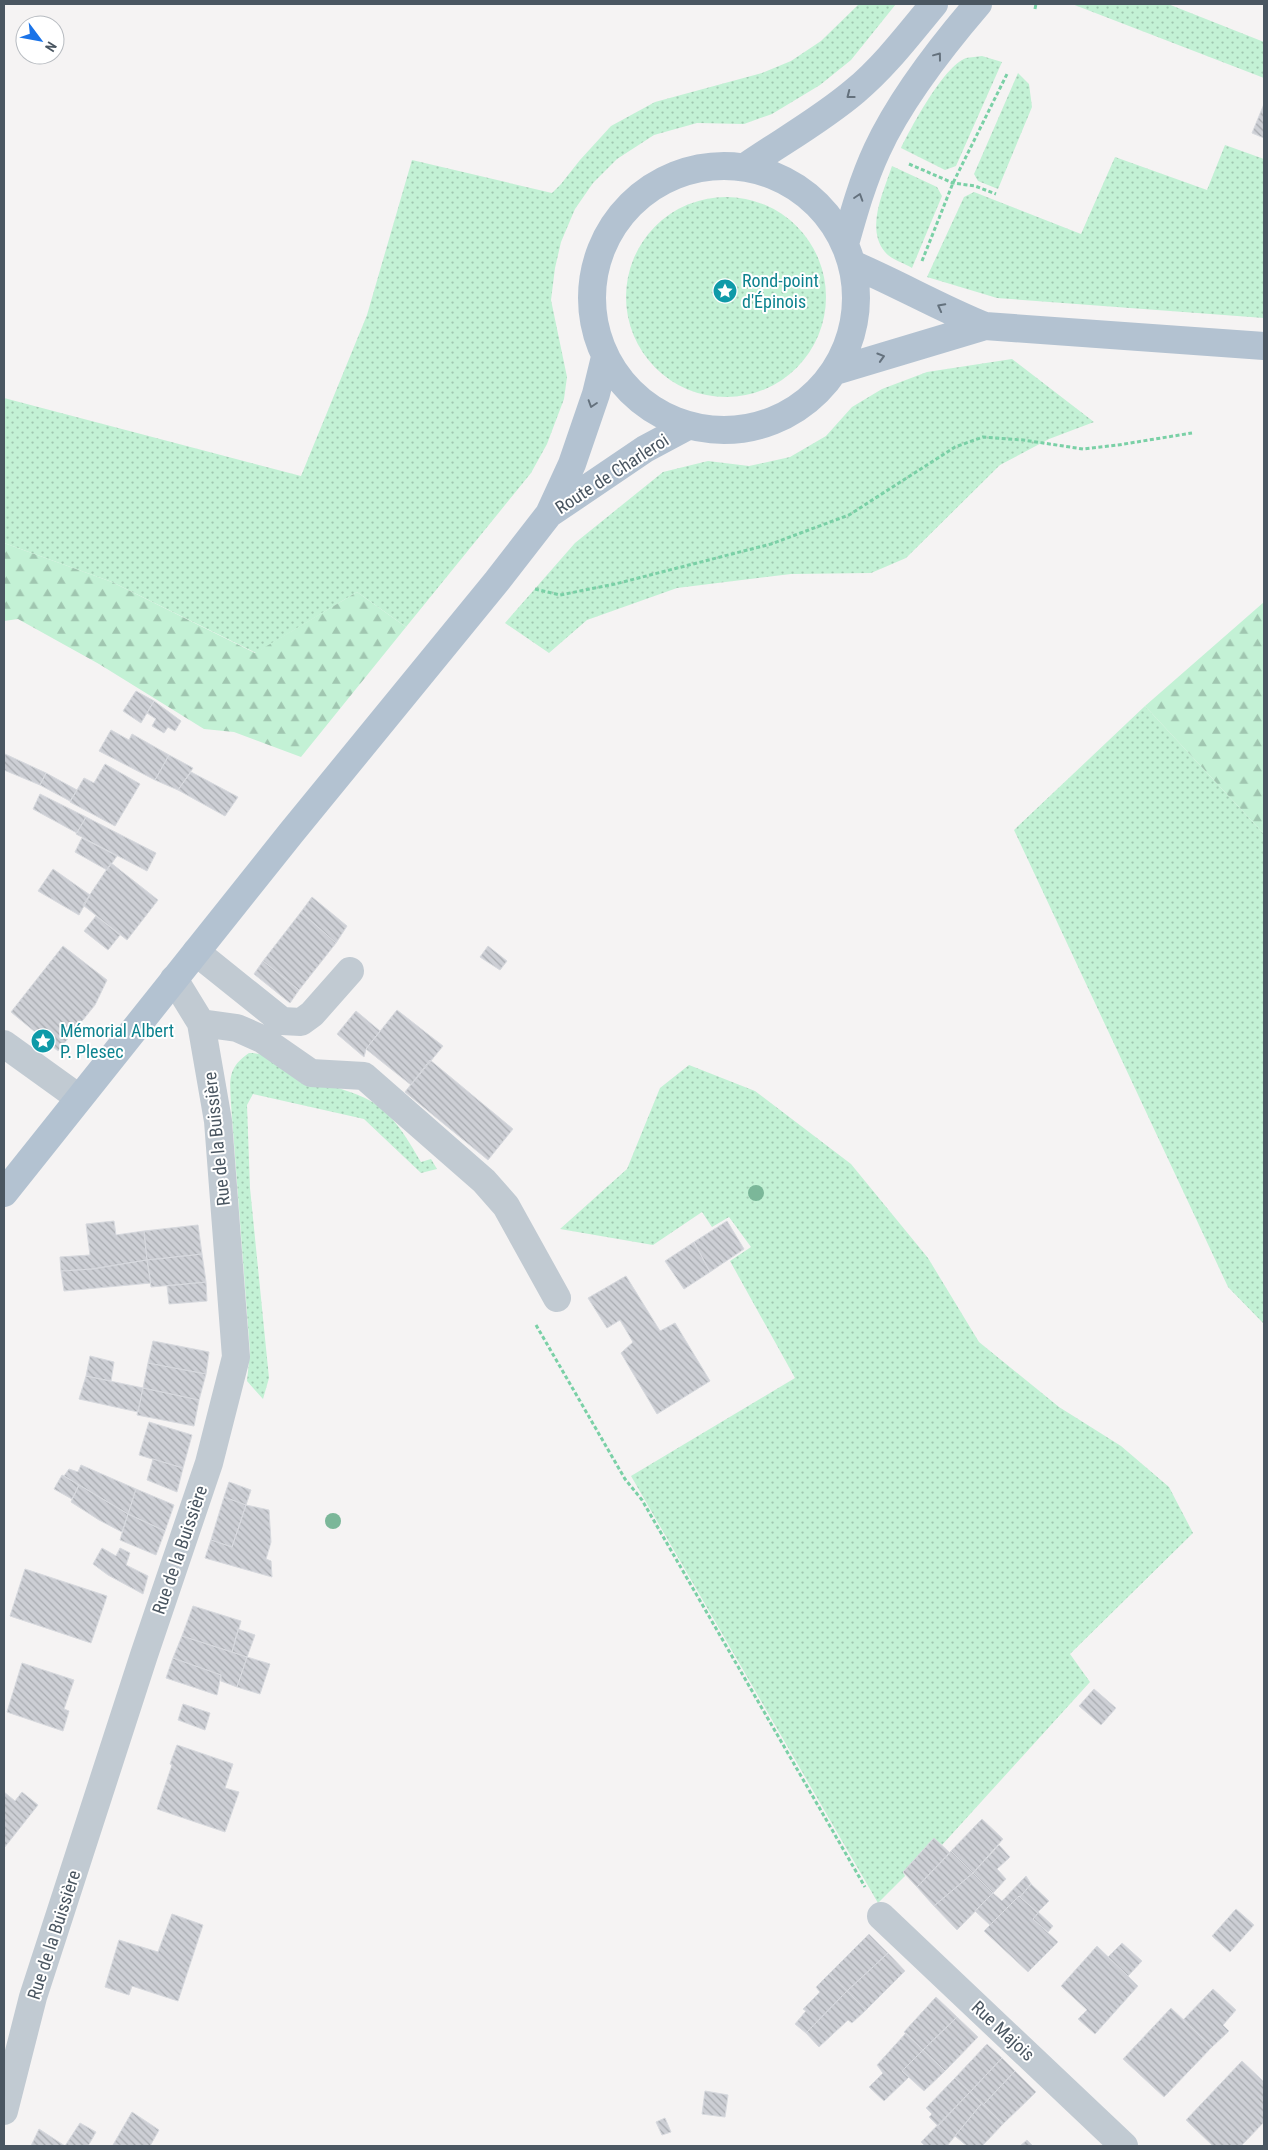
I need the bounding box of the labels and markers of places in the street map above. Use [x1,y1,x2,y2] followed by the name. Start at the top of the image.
[742,270,819,312] place label: Rond-point d'Épinois
[712,278,738,304] place icon: Rond-point d'Épinois
[60,1020,174,1062] place label: Mémorial Albert P. Plesec
[30,1028,56,1054] place icon: Mémorial Albert P. Plesec

